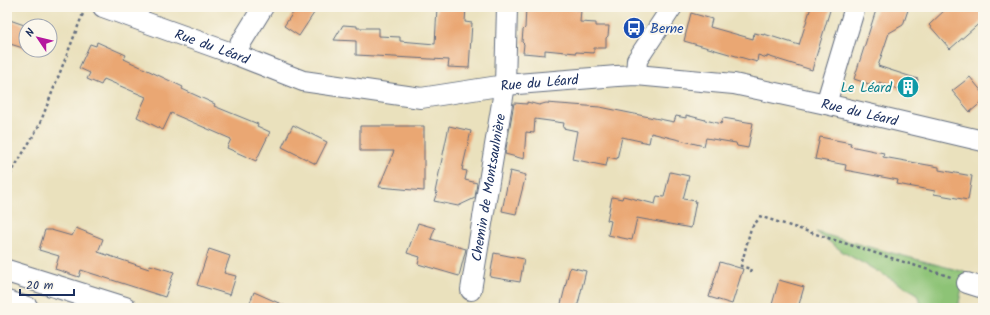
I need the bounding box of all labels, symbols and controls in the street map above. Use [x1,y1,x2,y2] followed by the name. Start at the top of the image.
[621,15,647,41] bus stop icon: Berne
[18,18,58,58] north arrow
[650,18,684,40] place label: Berne
[171,24,253,71] street label: Rue du Léard
[21,25,40,41] text: N
[499,69,580,98] street label: Rue du Léard
[895,74,921,100] building icon: Le Léard
[840,77,893,99] place label: Le Léard
[819,93,901,133] street label: Rue du Léard
[466,111,512,263] street label: Chemin de Montsaulnière
[20,271,74,297] scale bar
[26,276,54,295] text: 20 m

